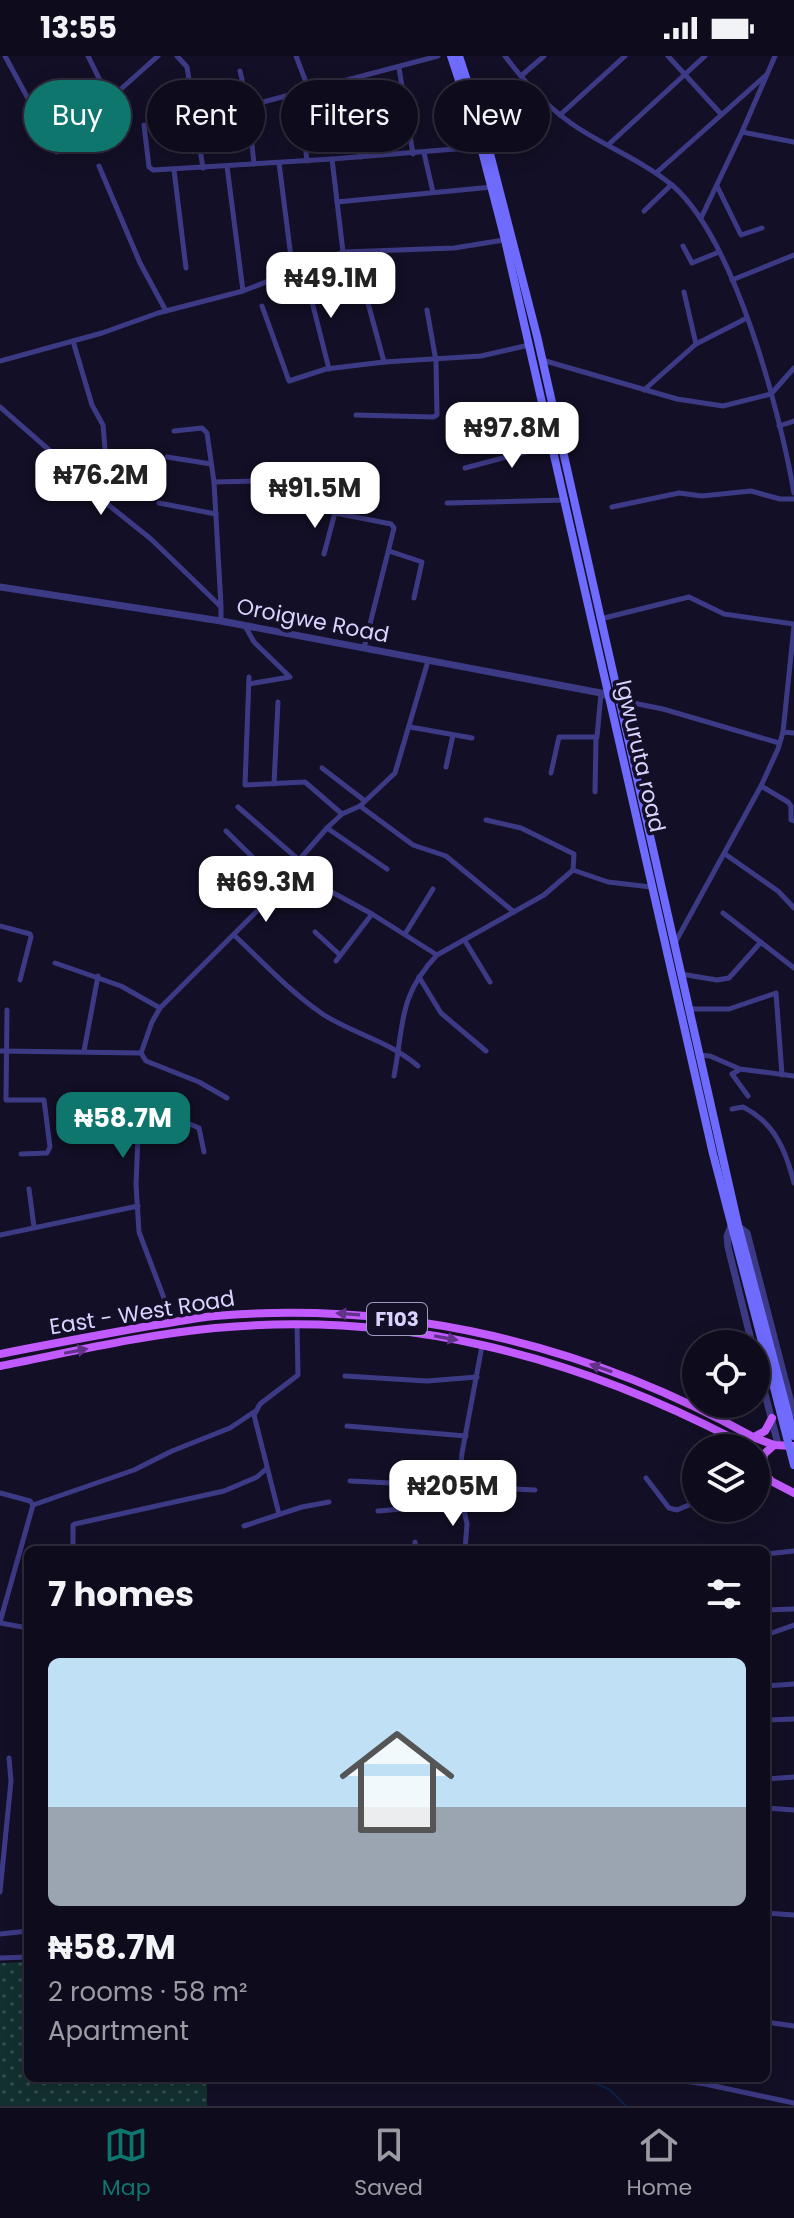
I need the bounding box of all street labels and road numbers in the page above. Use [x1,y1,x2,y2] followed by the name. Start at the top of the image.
[234,591,392,650] street label: Oroigwe Road
[608,677,673,835] street label: Igwuruta road
[47,1283,237,1342] street label: East - West Road
[367,1303,427,1335] road number: F103

